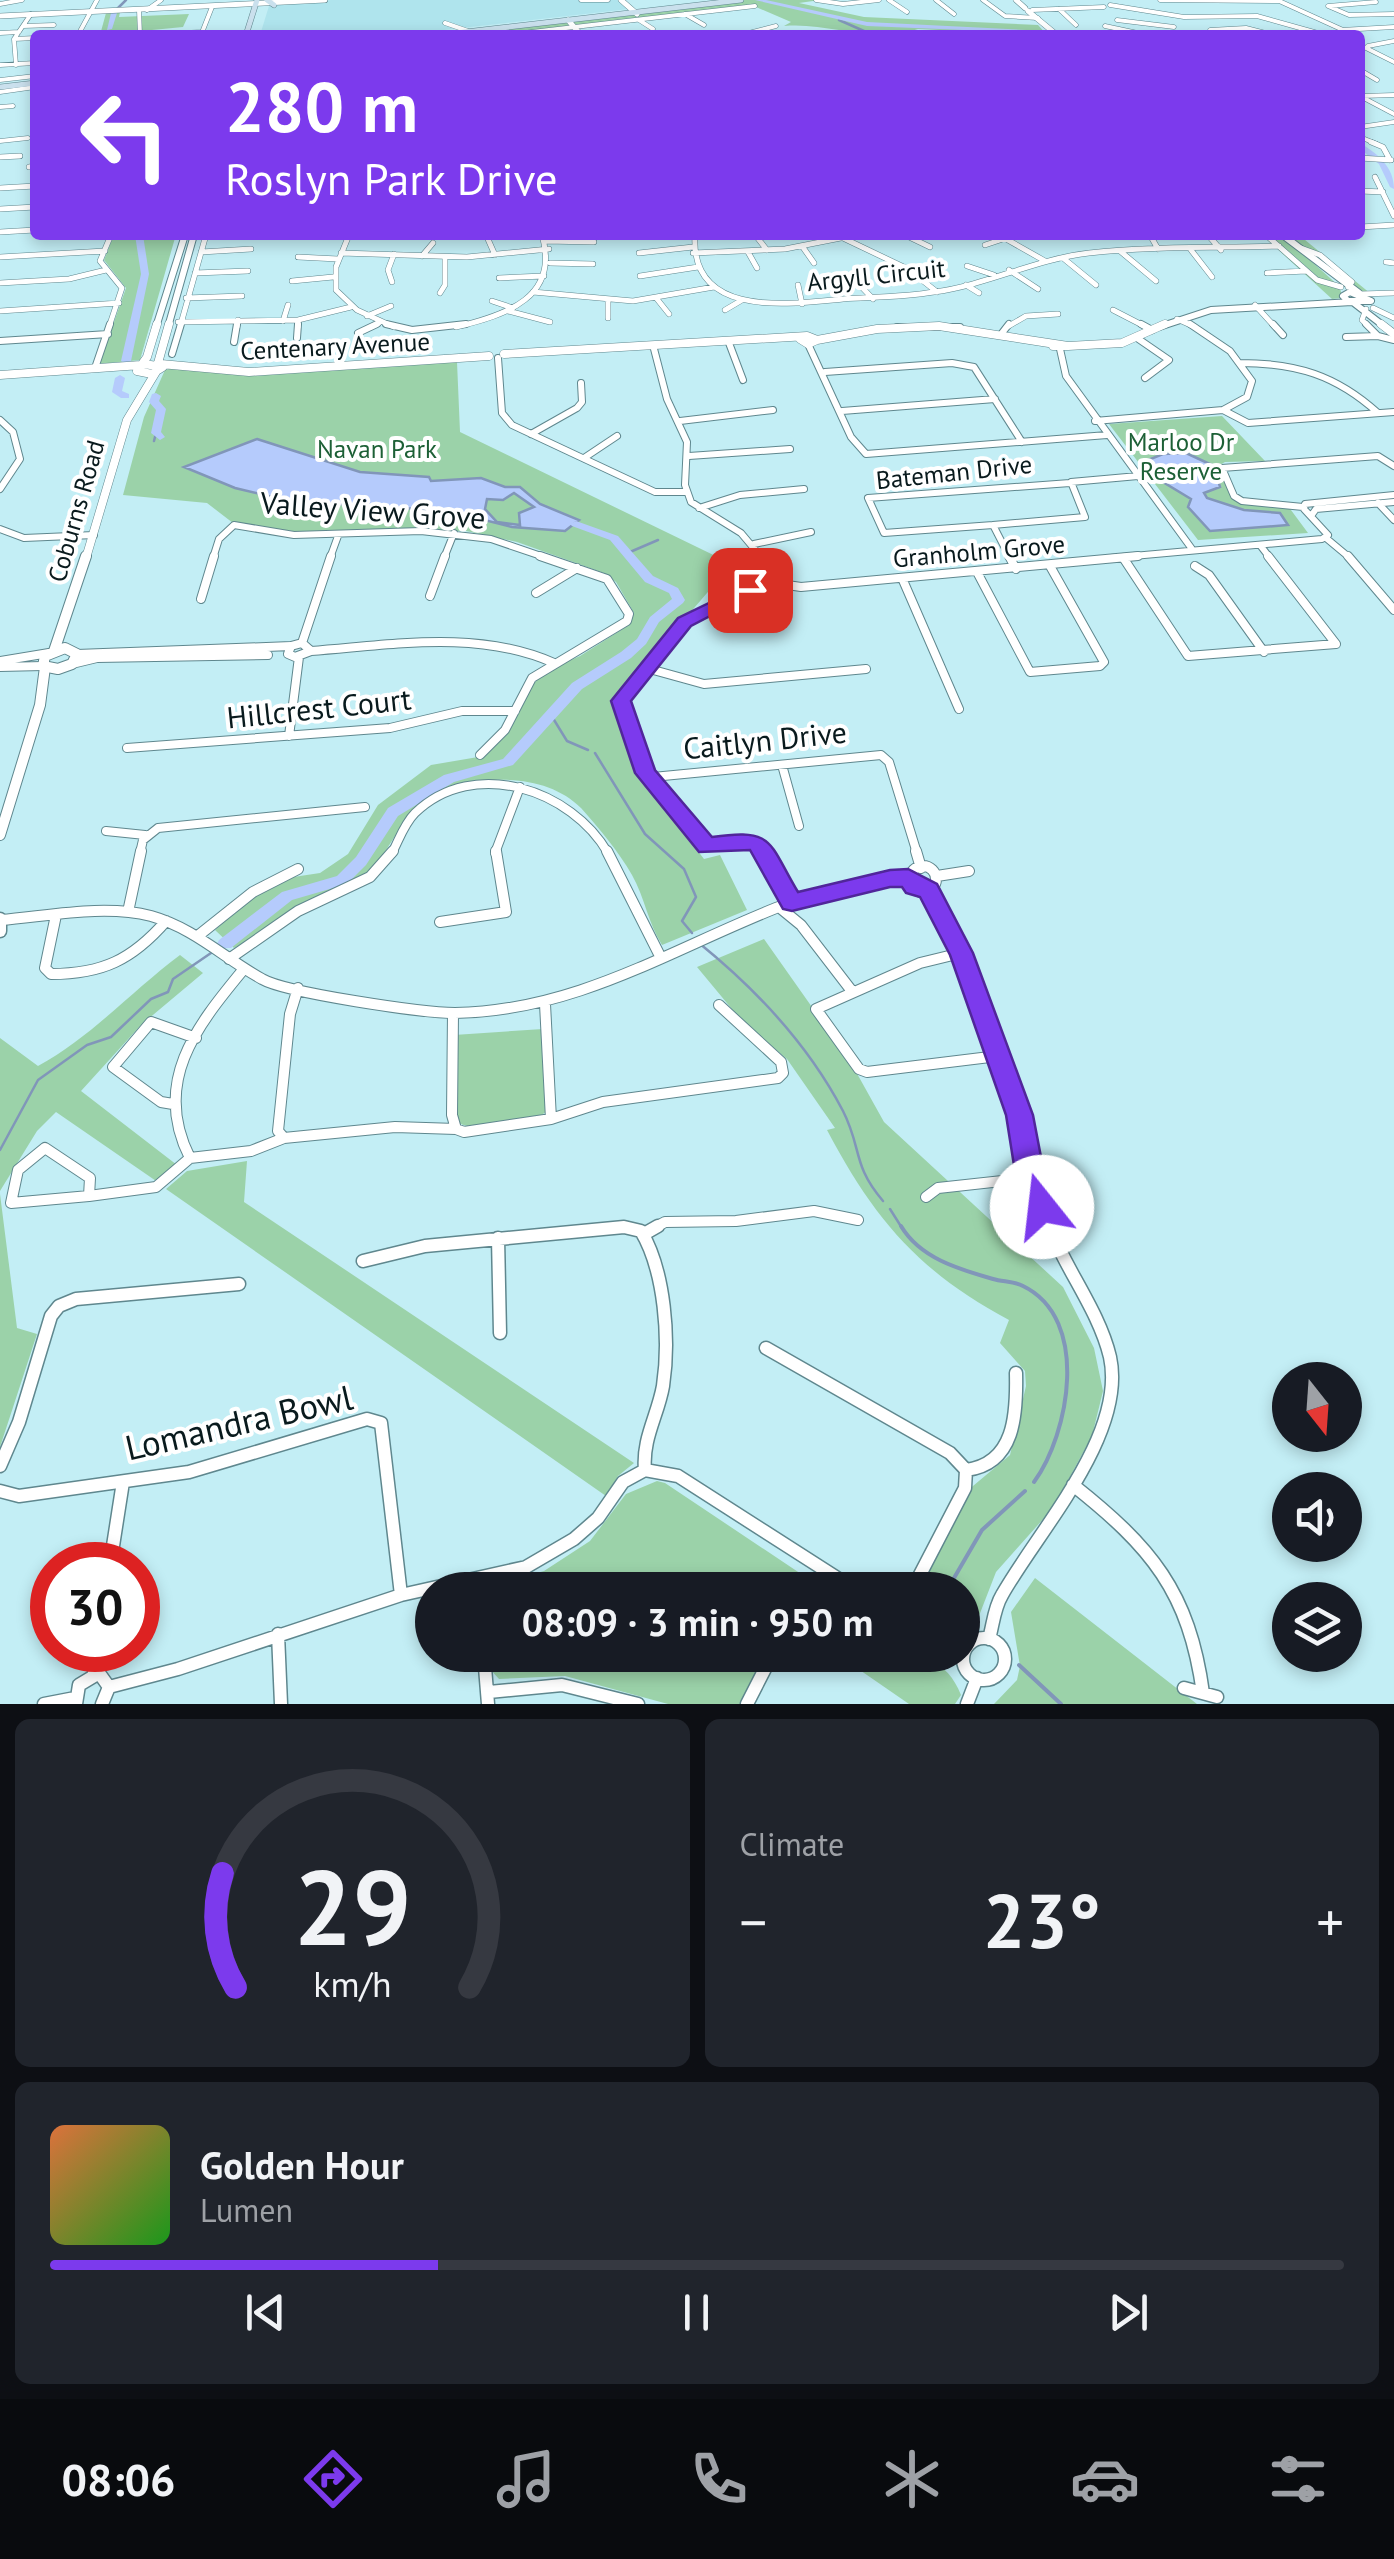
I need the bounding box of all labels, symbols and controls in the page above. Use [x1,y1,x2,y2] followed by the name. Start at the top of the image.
[225,61,418,151] text: 280 m
[60,70,190,200] icon: left
[225,149,558,207] text: Roslyn Park Drive
[805,252,947,298] street label: Argyll Circuit
[239,325,431,367] street label: Centenary Avenue
[1128,426,1235,487] park label: Marloo Dr Reserve
[317,433,437,465] park label: Navan Park
[40,436,112,586] street label: Coburns Road
[874,448,1034,496] street label: Bateman Drive
[258,482,487,537] street label: Valley View Grove
[892,528,1066,574] street label: Granholm Grove
[708,548,793,633] pin
[723,563,778,618] icon: arrive
[225,678,413,737] street label: Hillcrest Court
[681,712,848,767] street label: Caitlyn Drive
[990,1155,1094,1259] position arrow
[1272,1362,1362,1452] north arrow
[1272,1362,1362,1672] map controls
[121,1374,357,1471] street label: Lomandra Bowl
[1272,1472,1362,1562] button: sound
[30,1542,160,1672] speed limit sign: 30
[1272,1582,1362,1672] button: layers
[522,1597,873,1646] text: 08:09 · 3 min · 950 m
[740,1823,844,1865] text: Climate
[293,1839,411,1974] text: 29
[983,1872,1101,1969] text: 23°
[740,1886,767,1957] text: −
[1316,1886,1344,1957] text: +
[313,1961,391,2007] text: km/h
[200,2140,404,2189] text: Golden Hour
[200,2189,293,2231] text: Lumen
[238,2285,293,2340] icon: previous
[669,2285,724,2340] icon: pause
[1101,2285,1156,2340] icon: next
[298,2444,368,2514] icon: directions
[491,2444,561,2514] icon: music
[684,2444,754,2514] icon: phone
[877,2444,947,2514] icon: climate
[1070,2444,1140,2514] icon: car
[1263,2444,1333,2514] icon: filters
[61,2450,176,2508] text: 08:06

